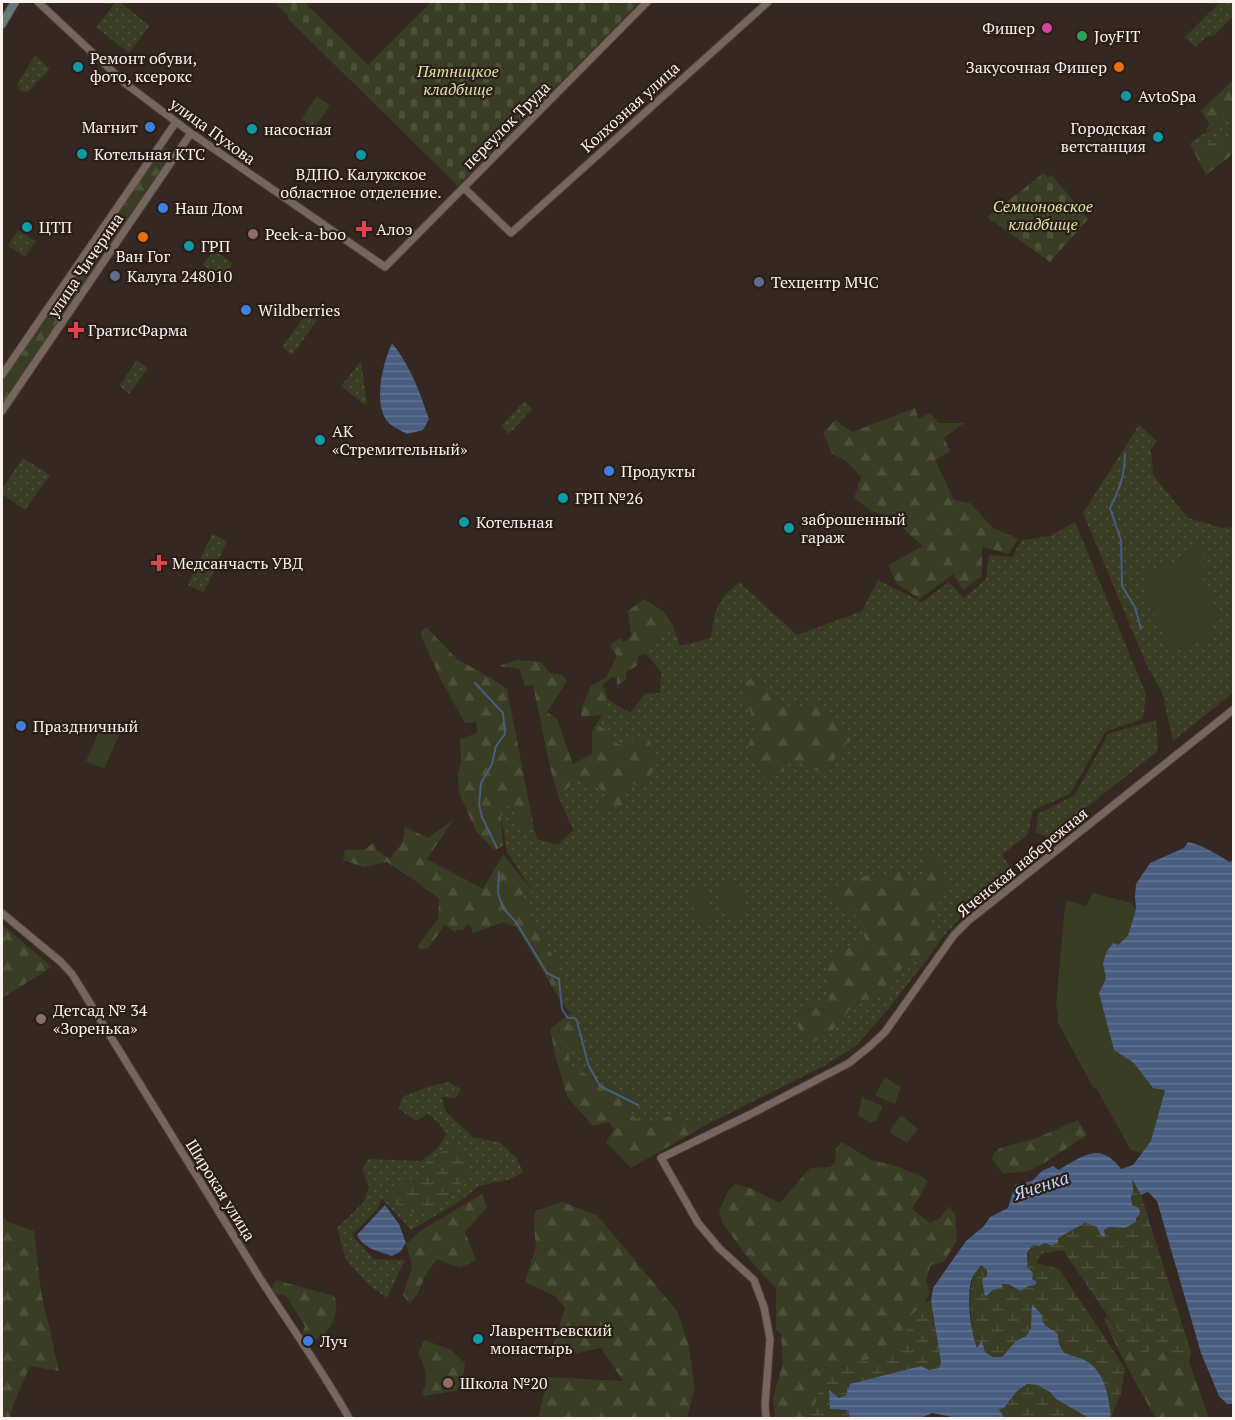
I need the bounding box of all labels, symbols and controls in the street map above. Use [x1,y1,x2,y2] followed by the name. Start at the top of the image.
[982,17,1035,39] place label: Фишер
[1040,21,1054,35] marker: Фишер
[1094,25,1140,47] place label: JoyFIT
[1075,29,1089,43] marker: JoyFIT
[90,47,197,87] place label: Ремонт обуви, фото, ксерокс
[966,56,1107,78] place label: Закусочная Фишер
[576,57,684,157] street label: Колхозная улица
[71,60,85,74] marker: Ремонт обуви, фото, ксерокс
[416,60,499,100] park label: Пятницкое кладбище
[1112,60,1126,74] marker: Закусочная Фишер
[457,76,555,174] street label: переулок Труда
[1138,85,1196,107] place label: AvtoSpa
[1119,89,1133,103] marker: AvtoSpa
[165,92,260,170] street label: улица Пухова
[82,116,138,138] place label: Магнит
[1060,117,1146,157] place label: Городская ветстанция
[264,118,332,140] place label: насосная
[143,120,157,134] marker: Магнит
[245,122,259,136] marker: насосная
[1151,130,1165,144] marker: Городская ветстанция
[94,143,205,165] place label: Котельная КТС
[75,147,89,161] marker: Котельная КТС
[354,148,368,162] marker: ВДПО. Калужское областное отделение.
[280,163,442,203] place label: ВДПО. Калужское областное отделение.
[993,195,1093,235] park label: Семионовское кладбище
[175,197,243,219] place label: Наш Дом
[156,201,170,215] marker: Наш Дом
[41,208,128,322] street label: улица Чичерина
[39,216,73,238] place label: ЦТП
[376,218,412,240] place label: Алоэ
[20,220,34,234] marker: ЦТП
[357,222,371,236] marker: Алоэ
[265,223,346,245] place label: Peek-a-boo
[246,227,260,241] marker: Peek-a-boo
[136,230,150,244] marker: Ван Гог
[201,235,231,257] place label: ГРП
[182,239,196,253] marker: ГРП
[116,245,170,267] place label: Ван Гог
[127,265,232,287] place label: Калуга 248010
[108,269,122,283] marker: Калуга 248010
[771,271,879,293] place label: Техцентр МЧС
[752,275,766,289] marker: Техцентр МЧС
[258,299,340,321] place label: Wildberries
[239,303,253,317] marker: Wildberries
[88,319,188,341] place label: ГратисФарма
[69,323,83,337] marker: ГратисФарма
[332,420,468,460] place label: АК «Стремительный»
[313,433,327,447] marker: АК «Стремительный»
[621,460,696,482] place label: Продукты
[602,464,616,478] marker: Продукты
[575,487,644,509] place label: ГРП №26
[556,491,570,505] marker: ГРП №26
[801,508,906,548] place label: заброшенный гараж
[476,511,553,533] place label: Котельная
[457,515,471,529] marker: Котельная
[782,521,796,535] marker: заброшенный гараж
[172,552,303,574] place label: Медсанчасть УВД
[150,554,168,572] marker: Медсанчасть УВД
[33,715,139,737] place label: Праздничный
[14,719,28,733] marker: Праздничный
[952,802,1092,922] street label: Яченская набережная
[53,999,148,1039] place label: Детсад № 34 «Зоренька»
[34,1012,48,1026] marker: Детсад № 34 «Зоренька»
[181,1135,261,1245] street label: Широкая улица
[1009,1165,1072,1206] water label: Яченка
[489,1319,612,1359] place label: Лаврентьевский монастырь
[319,1330,348,1352] place label: Луч
[471,1332,485,1346] marker: Лаврентьевский монастырь
[301,1334,315,1348] marker: Луч
[460,1372,548,1394] place label: Школа №20
[441,1376,455,1390] marker: Школа №20

